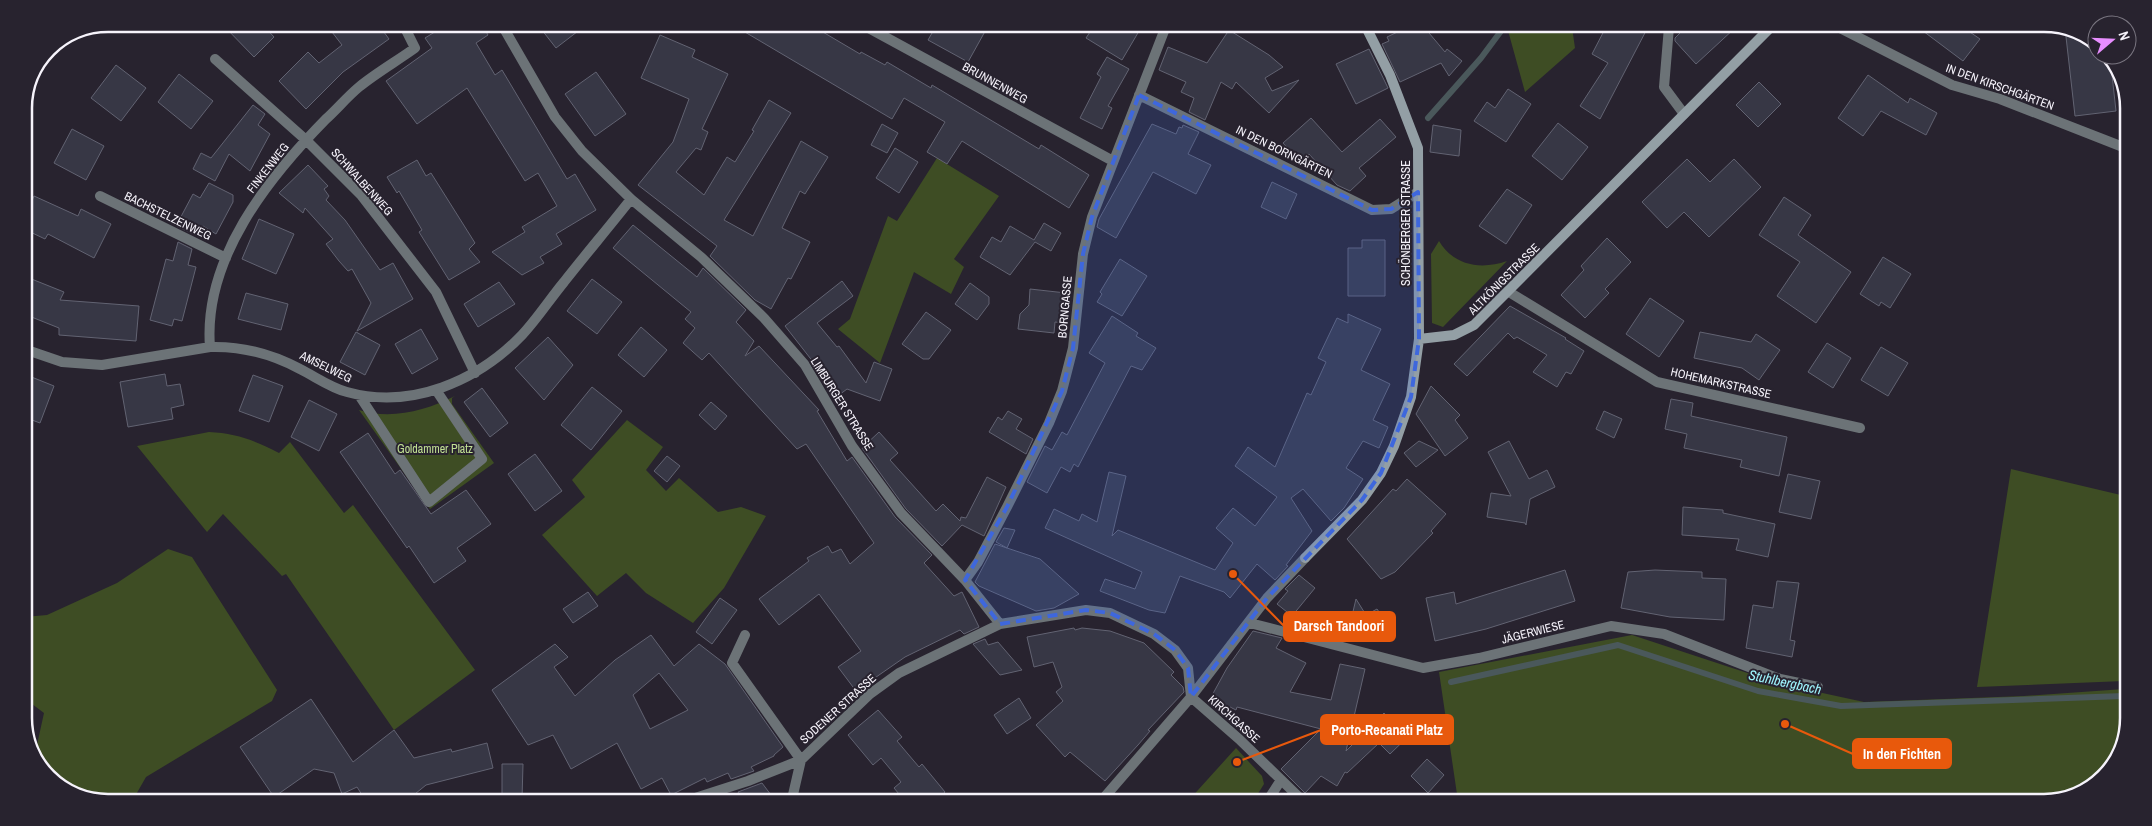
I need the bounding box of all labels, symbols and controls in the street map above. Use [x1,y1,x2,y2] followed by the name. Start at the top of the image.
[2087,15,2137,65] north arrow
[2114,29,2134,43] text: N
[960,59,1030,107] street label: BRUNNENWEG
[1944,60,2056,114] street label: IN DEN KIRSCHGÄRTEN
[1233,122,1335,182] street label: IN DEN BORNGÄRTEN
[243,140,293,196] street label: FINKENWEG
[327,145,397,219] street label: SCHWALBENWEG
[1397,160,1414,286] street label: SCHÖNBERGER STRASSE
[122,188,214,244] street label: BACHSTELZENWEG
[1463,239,1543,319] street label: ALTKÖNIGSTRASSE
[1054,275,1076,339] street label: BORNGASSE
[296,347,355,386] street label: AMSELWEG
[807,354,877,454] street label: LIMBURGER STRASSE
[1669,364,1773,402] street label: HOHEMARKSTRASSE
[397,441,473,457] park label: Goldammer Platz
[1284,612,1395,641] callout: Darsch Tandoori
[1500,616,1566,648] street label: JÄGERWIESE
[1294,617,1384,635] text: Darsch Tandoori
[1747,665,1823,699] water label: Stuhlbergbach
[796,670,880,748] street label: SODENER STRASSE
[1205,691,1263,747] street label: KIRCHGASSE
[1321,715,1453,744] callout: Porto-Recanati Platz
[1331,721,1443,739] text: Porto-Recanati Platz
[1853,739,1951,768] callout: In den Fichten
[1863,745,1941,763] text: In den Fichten

